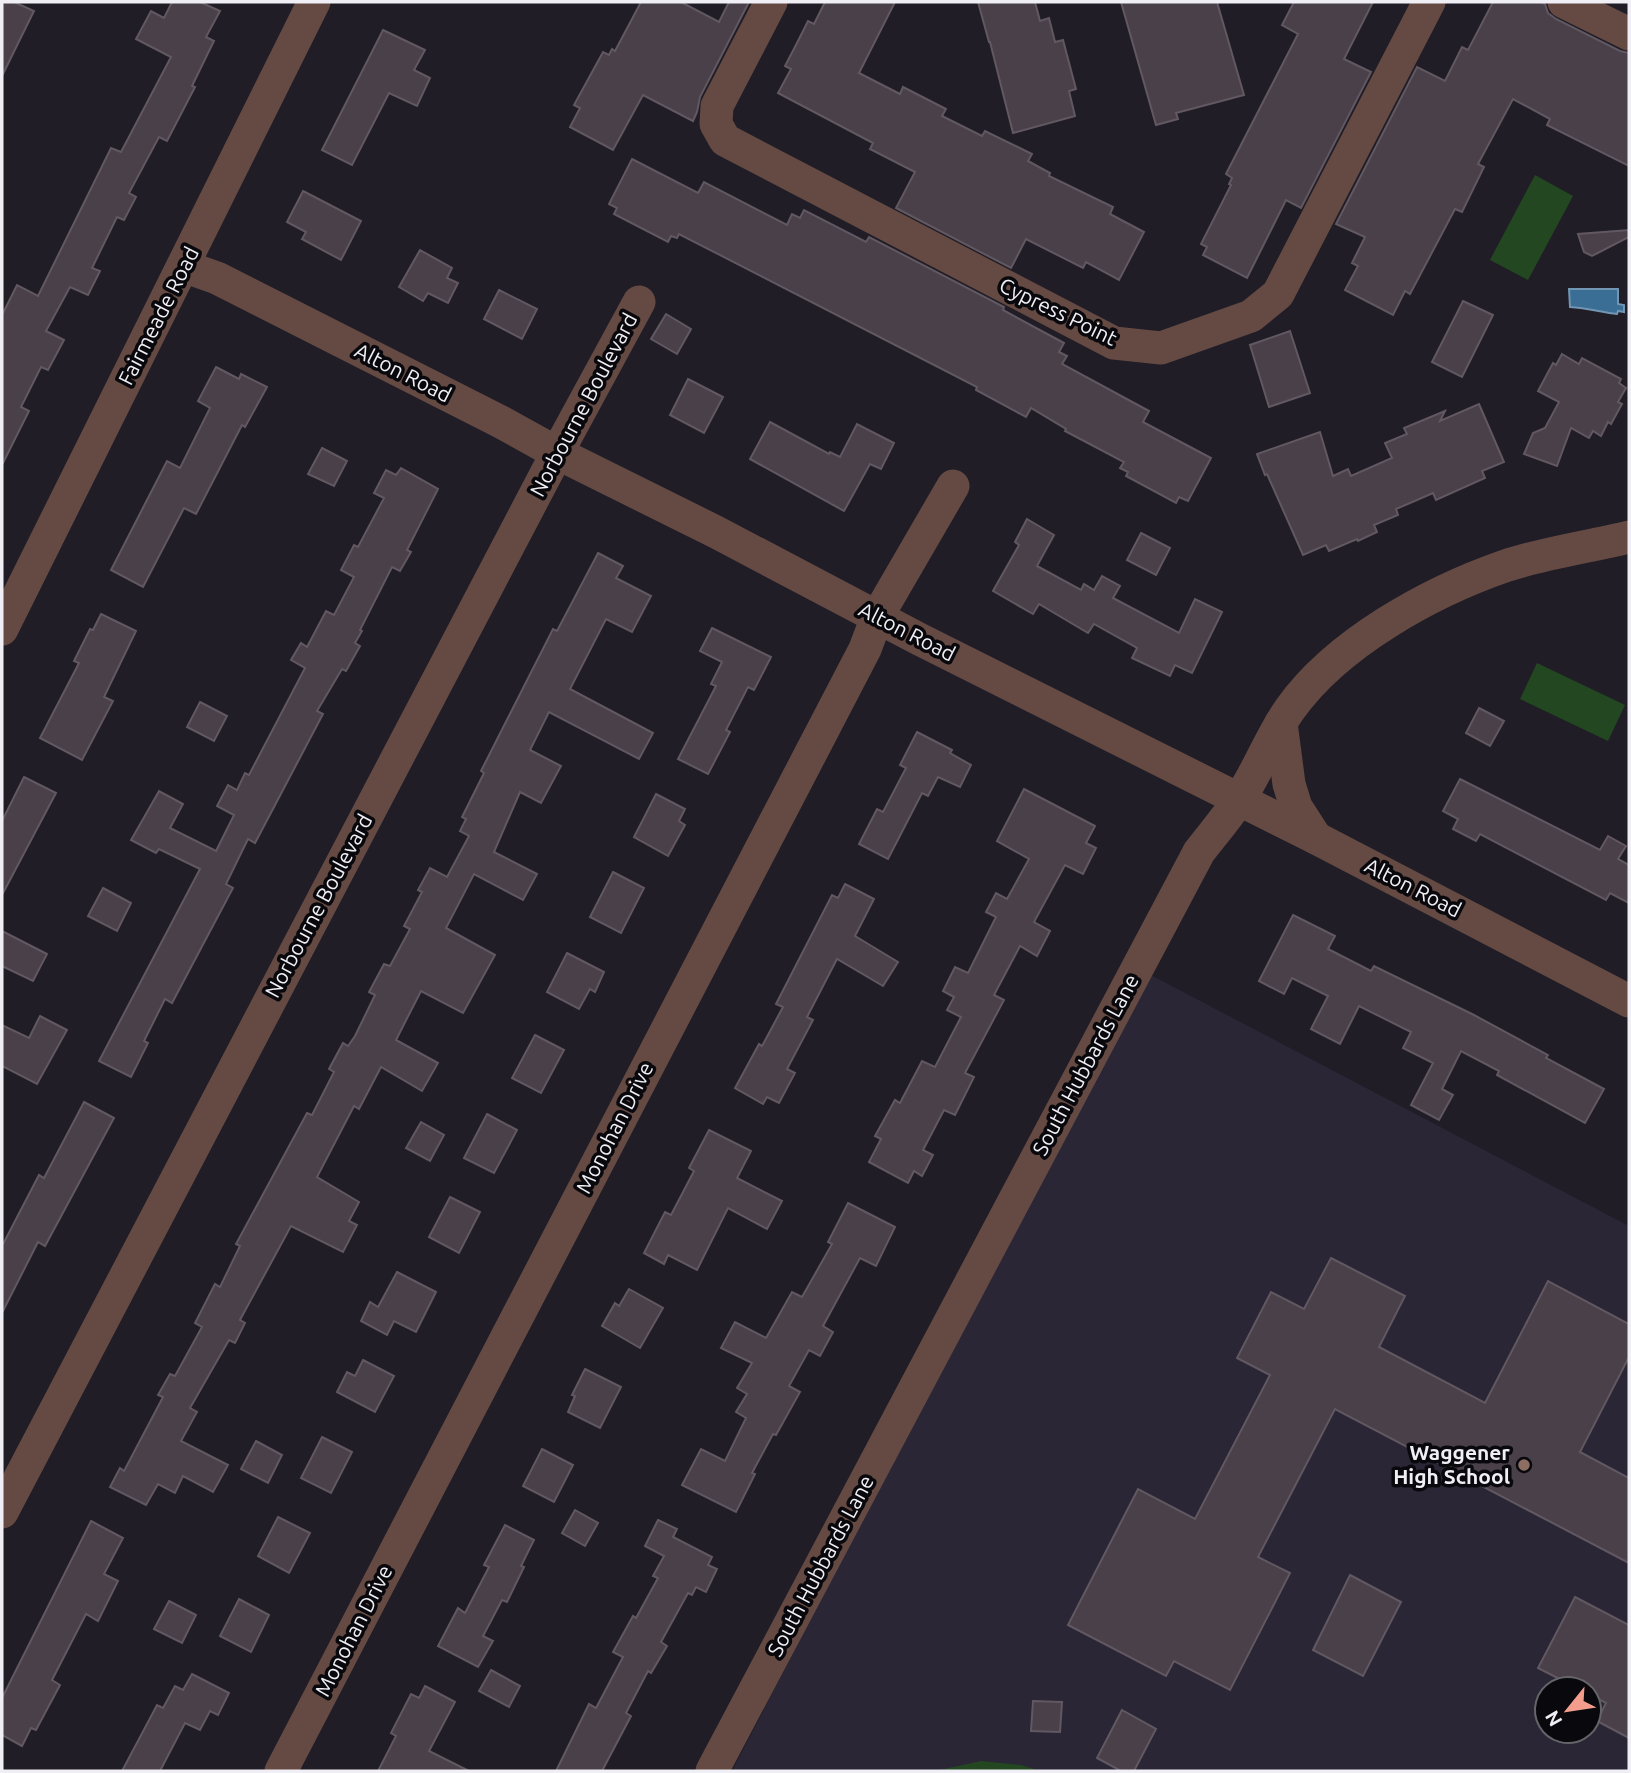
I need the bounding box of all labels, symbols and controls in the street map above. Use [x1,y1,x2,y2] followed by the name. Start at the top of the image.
[113,243,203,389] street label: Fairmeade Road
[996,272,1121,350] street label: Cypress Point
[525,309,642,500] street label: Norbourne Boulevard
[351,338,456,407] street label: Alton Road
[855,597,960,666] street label: Alton Road
[260,810,377,1001] street label: Norbourne Boulevard
[1361,853,1466,922] street label: Alton Road
[1027,970,1143,1159] street label: South Hubbards Lane
[571,1058,657,1197] street label: Monohan Drive
[1393,1440,1510,1488] place label: Waggener High School
[1516,1457,1532,1473] marker: Waggener High School
[762,1471,878,1660] street label: South Hubbards Lane
[310,1561,396,1700] street label: Monohan Drive
[1533,1675,1603,1745] north arrow
[1540,1707,1566,1730] text: N

